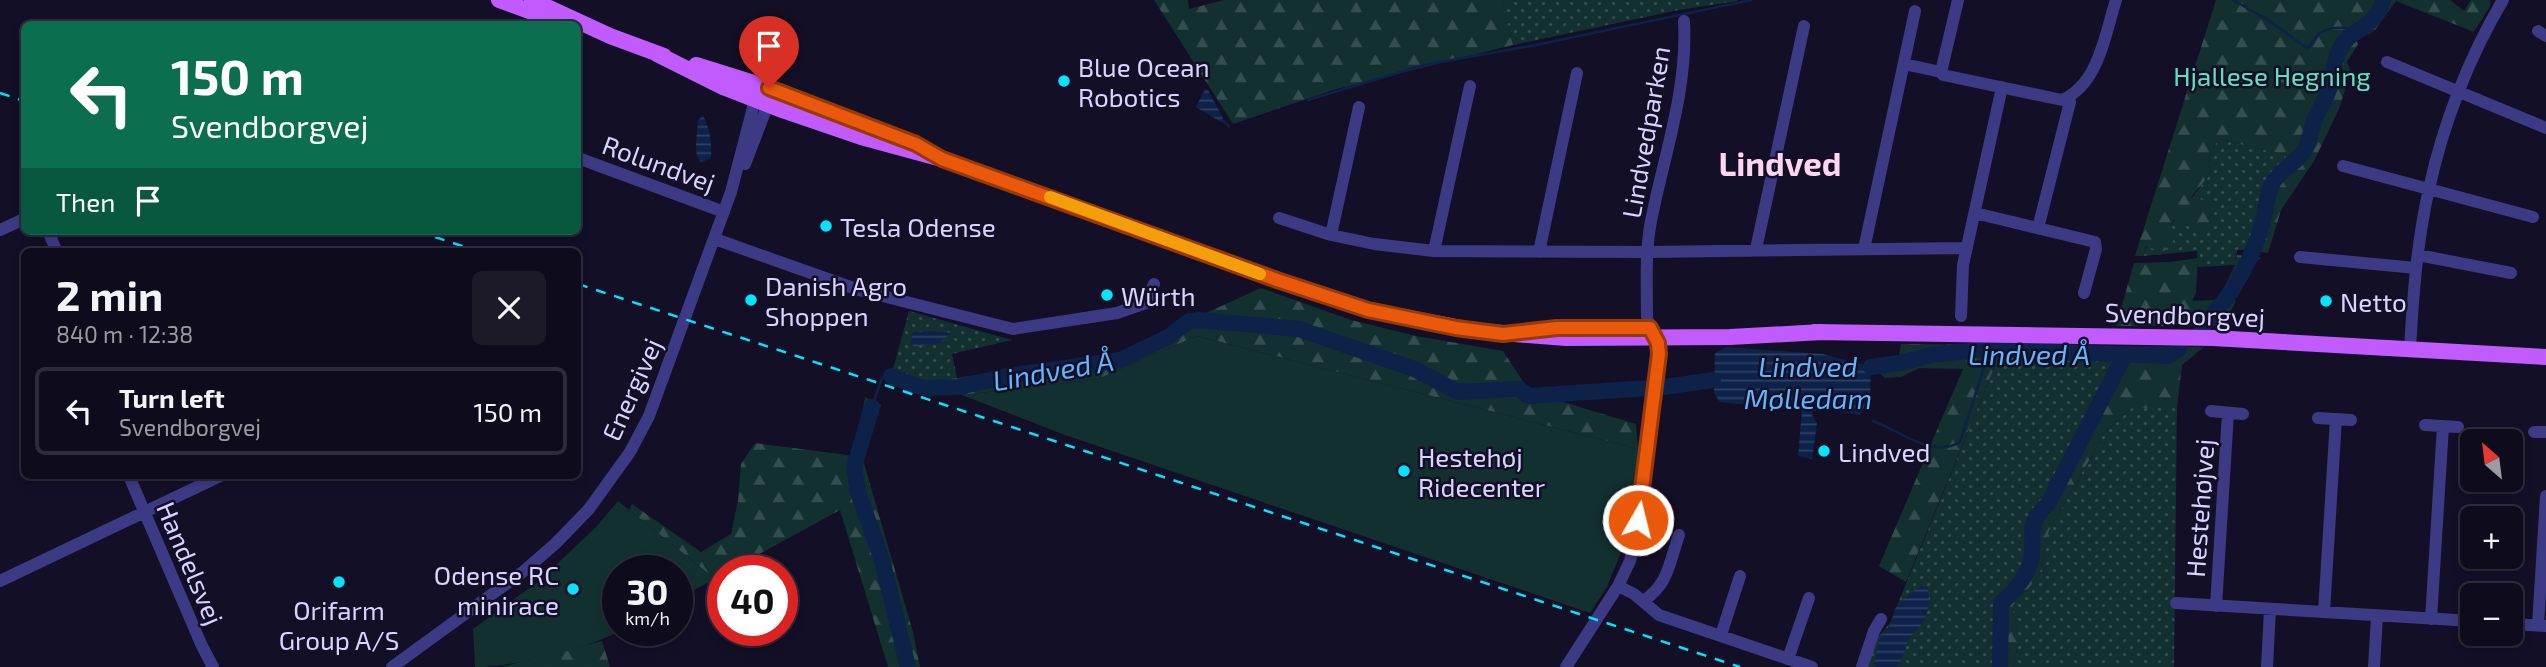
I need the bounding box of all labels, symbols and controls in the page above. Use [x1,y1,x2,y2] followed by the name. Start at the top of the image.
[739,16,799,88] pin
[750,27,788,65] icon: arrive
[1615,44,1675,220] street label: Lindvedparken
[171,46,304,105] text: 150 m
[56,49,147,140] icon: left
[1078,51,1210,112] place label: Blue Ocean Robotics
[2173,60,2371,91] park label: Hjallese Hegning
[1056,73,1072,89] marker: Blue Ocean Robotics
[171,106,369,144] text: Svendborgvej
[599,128,719,198] street label: Rolundvej
[1718,143,1842,183] district label: Lindved
[129,182,167,220] icon: arrive
[56,186,115,217] text: Then
[840,211,996,242] place label: Tesla Odense
[818,218,834,234] marker: Tesla Odense
[56,269,163,319] text: 2 min
[765,270,907,331] place label: Danish Agro Shoppen
[472,271,546,345] button: close
[1121,280,1196,311] place label: Würth
[2340,286,2407,317] place label: Netto
[1099,287,1115,303] marker: Würth
[743,292,759,308] marker: Danish Agro Shoppen
[2318,293,2334,309] marker: Netto
[2104,296,2266,332] street label: Svendborgvej
[56,320,193,348] text: 840 m · 12:38
[595,333,667,445] street label: Energivej
[1968,337,2090,371] water label: Lindved Å
[990,343,1116,397] water label: Lindved Å
[1744,349,1872,415] water label: Lindved Mølledam
[119,382,225,413] text: Turn left
[60,392,98,430] icon: left
[473,396,542,427] text: 150 m
[119,413,261,441] text: Svendborgvej
[2460,429,2524,492] north arrow
[2460,429,2523,646] map controls
[1838,436,1930,467] place label: Lindved
[2179,438,2219,578] street label: Hestehøjvej
[1418,441,1545,502] place label: Hestehøj Ridecenter
[1816,443,1832,459] marker: Lindved
[1396,463,1412,479] marker: Hestehøj Ridecenter
[1601,483,1675,557] position arrow
[151,497,231,629] street label: Handelsvej
[2460,506,2523,569] button: +
[707,555,798,646] speed limit sign: 40
[434,559,559,620] place label: Odense RC minirace
[627,570,668,612] text: 30
[331,574,347,590] marker: Orifarm Group A/S
[565,581,581,597] marker: Odense RC minirace
[2460,583,2523,646] button: −
[279,594,399,655] place label: Orifarm Group A/S
[625,607,670,629] text: km/h

